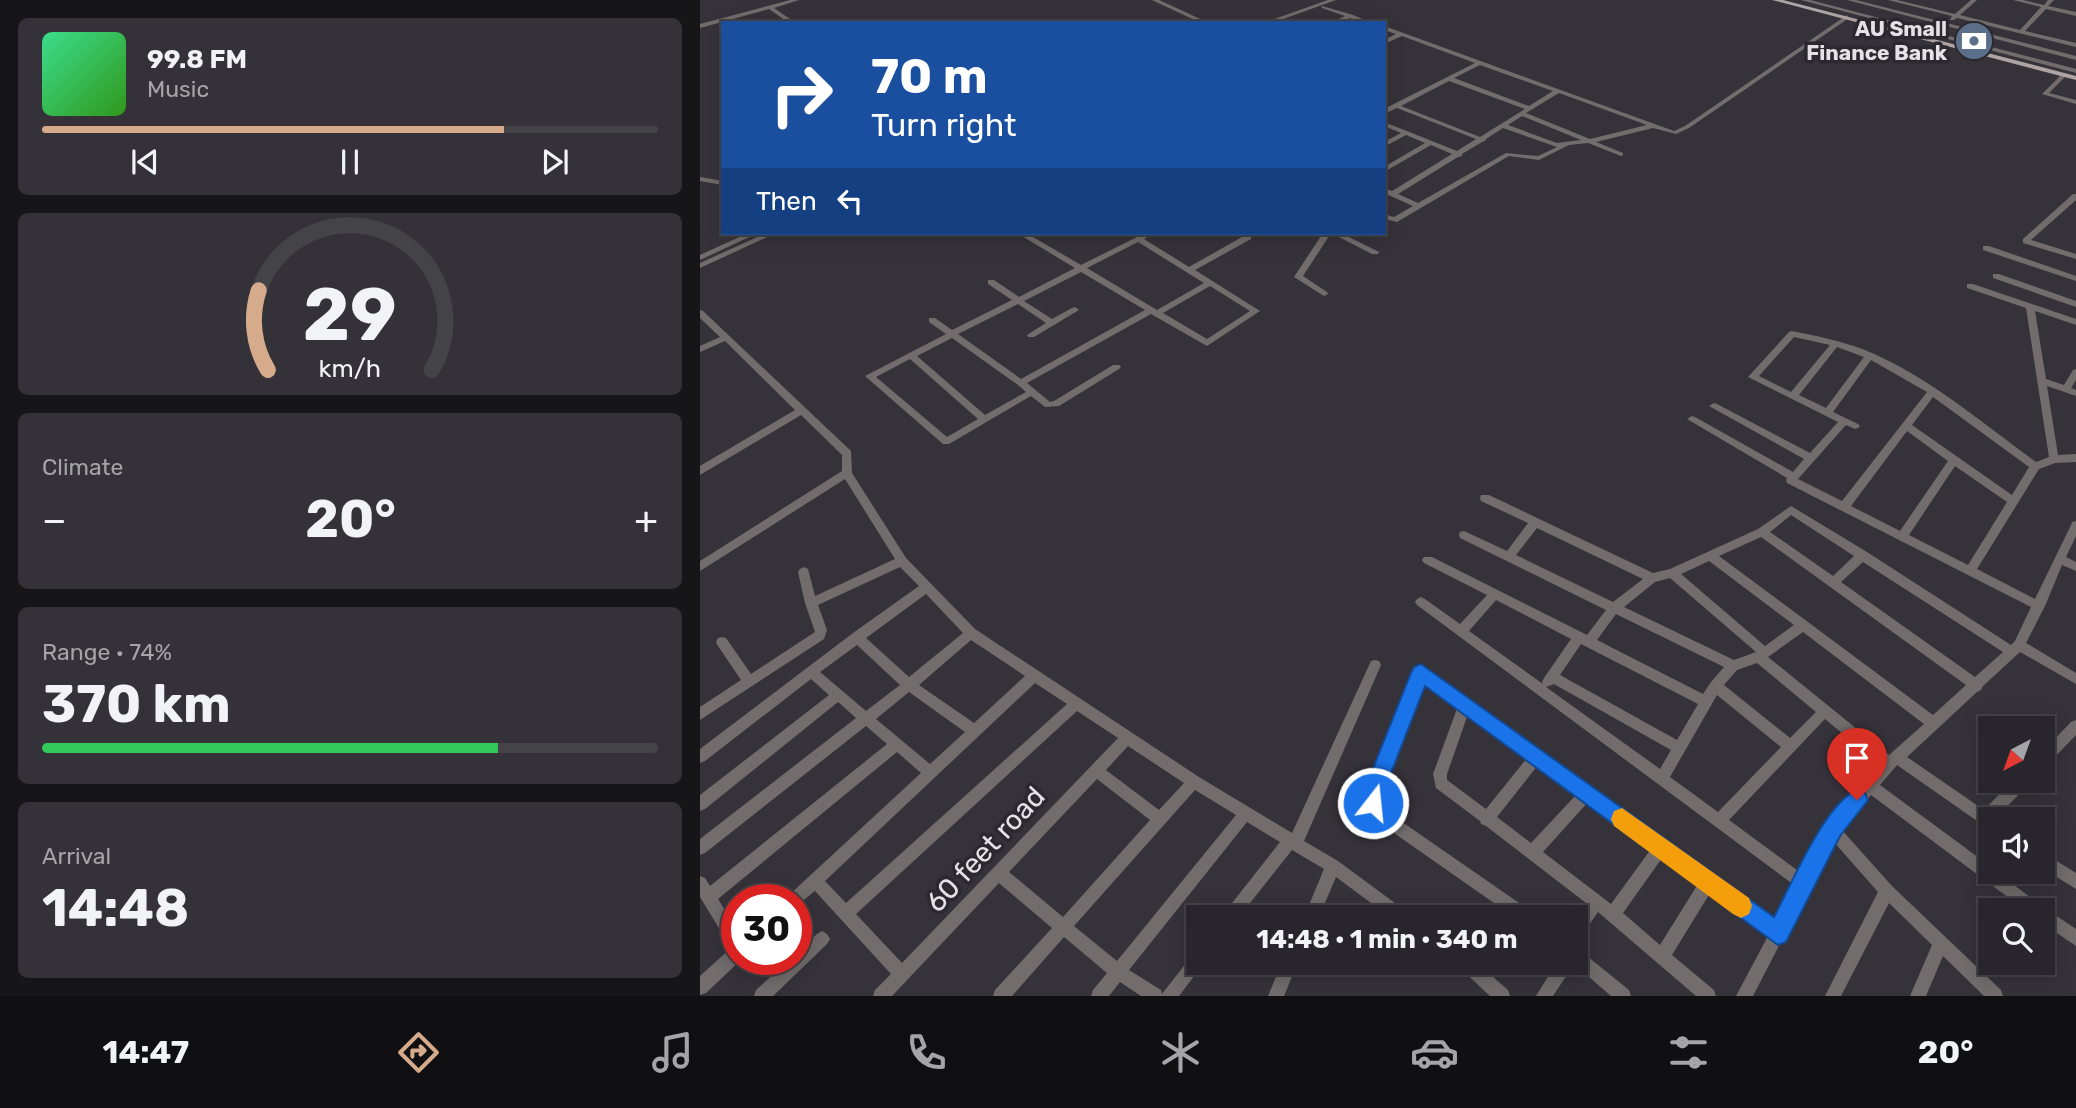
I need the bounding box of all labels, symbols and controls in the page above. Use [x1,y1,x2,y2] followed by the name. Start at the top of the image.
[1806,16,1948,65] place label: AU Small Finance Bank
[1953,20,1995,62] bank icon: AU Small Finance Bank
[147,44,247,75] text: 99.8 FM
[871,47,988,105] text: 70 m
[756,49,847,140] icon: right
[147,75,209,103] text: Music
[871,106,1016,144] text: Turn right
[126,143,164,181] icon: previous
[331,143,369,181] icon: pause
[536,143,574,181] icon: next
[831,182,869,220] icon: left
[756,186,817,217] text: Then
[303,272,397,358] text: 29
[319,353,381,382] text: km/h
[42,453,123,481] text: Climate
[305,488,396,550] text: 20°
[42,497,67,543] text: −
[634,497,658,543] text: +
[42,638,172,666] text: Range · 74%
[42,673,231,735] text: 370 km
[1978,716,2054,793] north arrow
[1978,716,2055,975] map controls
[1827,728,1887,800] pin
[1838,739,1876,777] icon: arrive
[1336,766,1410,840] position arrow
[919,780,1052,919] street label: 60 feet road
[1978,807,2055,884] button: sound
[42,842,111,870] text: Arrival
[42,877,189,939] text: 14:48
[721,884,812,975] speed limit sign: 30
[1978,898,2055,975] button: search
[1256,924,1518,955] text: 14:48 · 1 min · 340 m
[394,1028,443,1077] icon: directions
[648,1028,697,1077] icon: music
[902,1028,951,1077] icon: phone
[1156,1028,1205,1077] icon: climate
[1410,1028,1459,1077] icon: car
[1664,1028,1713,1077] icon: filters
[102,1033,189,1071] text: 14:47
[1918,1033,1974,1071] text: 20°

